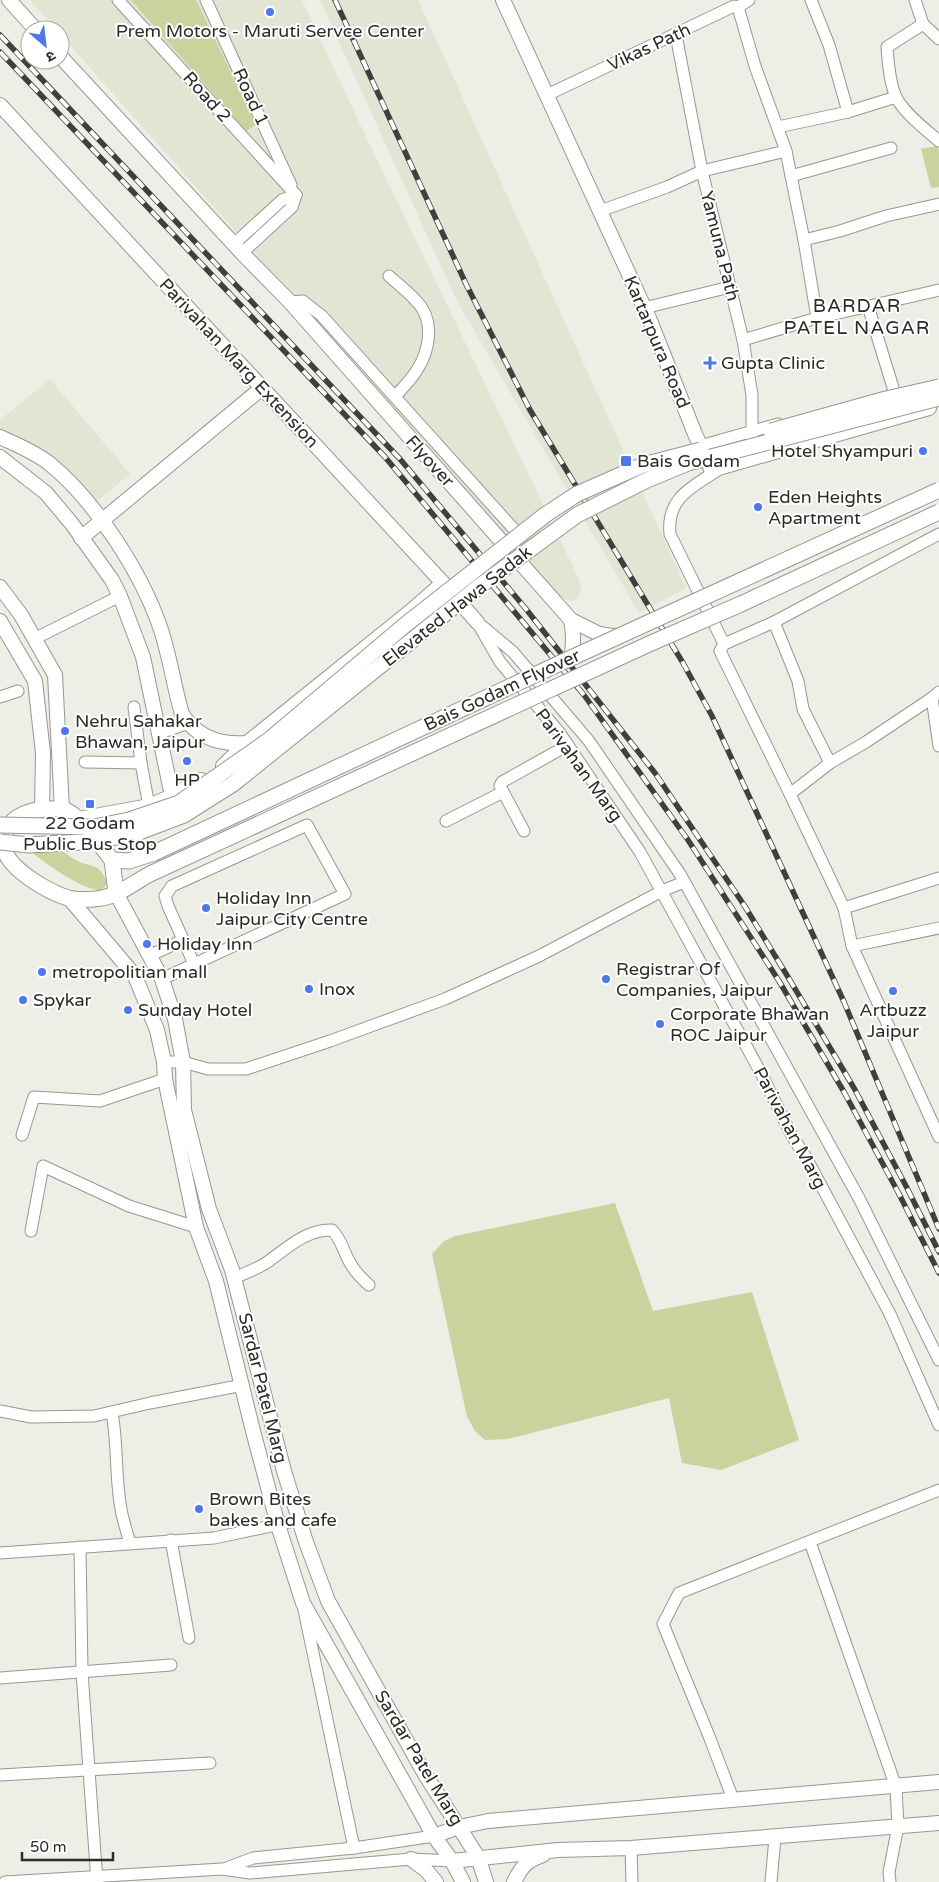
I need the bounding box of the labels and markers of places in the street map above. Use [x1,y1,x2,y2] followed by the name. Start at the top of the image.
[264,6,276,18] marker: Prem Motors - Maruti Servce Center
[116,20,424,42] place label: Prem Motors - Maruti Servce Center
[721,352,825,374] place label: Gupta Clinic
[703,356,717,370] marker: Gupta Clinic
[771,440,913,462] place label: Hotel Shyampuri
[917,445,929,457] marker: Hotel Shyampuri
[637,450,740,472] place label: Bais Godam
[619,454,633,468] marker: Bais Godam
[768,486,882,529] place label: Eden Heights Apartment
[752,501,764,513] marker: Eden Heights Apartment
[75,710,205,753] place label: Nehru Sahakar Bhawan, Jaipur
[59,725,71,737] marker: Nehru Sahakar Bhawan, Jaipur
[181,755,193,767] marker: HP
[174,769,200,791] place label: HP
[84,798,96,810] marker: 22 Godam Public Bus Stop
[23,812,157,855] place label: 22 Godam Public Bus Stop
[216,887,368,930] place label: Holiday Inn Jaipur City Centre
[200,902,212,914] marker: Holiday Inn Jaipur City Centre
[157,933,253,955] place label: Holiday Inn
[141,938,153,950] marker: Holiday Inn
[616,958,773,1001] place label: Registrar Of Companies, Jaipur
[52,961,207,983] place label: metropolitian mall
[36,966,48,978] marker: metropolitian mall
[600,973,612,985] marker: Registrar Of Companies, Jaipur
[319,978,355,1000] place label: Inox
[303,983,315,995] marker: Inox
[887,985,899,997] marker: Artbuzz Jaipur
[33,989,92,1011] place label: Spykar
[17,994,29,1006] marker: Spykar
[138,999,252,1021] place label: Sunday Hotel
[859,999,927,1042] place label: Artbuzz Jaipur
[670,1003,829,1046] place label: Corporate Bhawan ROC Jaipur
[122,1004,134,1016] marker: Sunday Hotel
[654,1018,666,1030] marker: Corporate Bhawan ROC Jaipur
[209,1488,337,1531] place label: Brown Bites bakes and cafe
[193,1503,205,1515] marker: Brown Bites bakes and cafe

